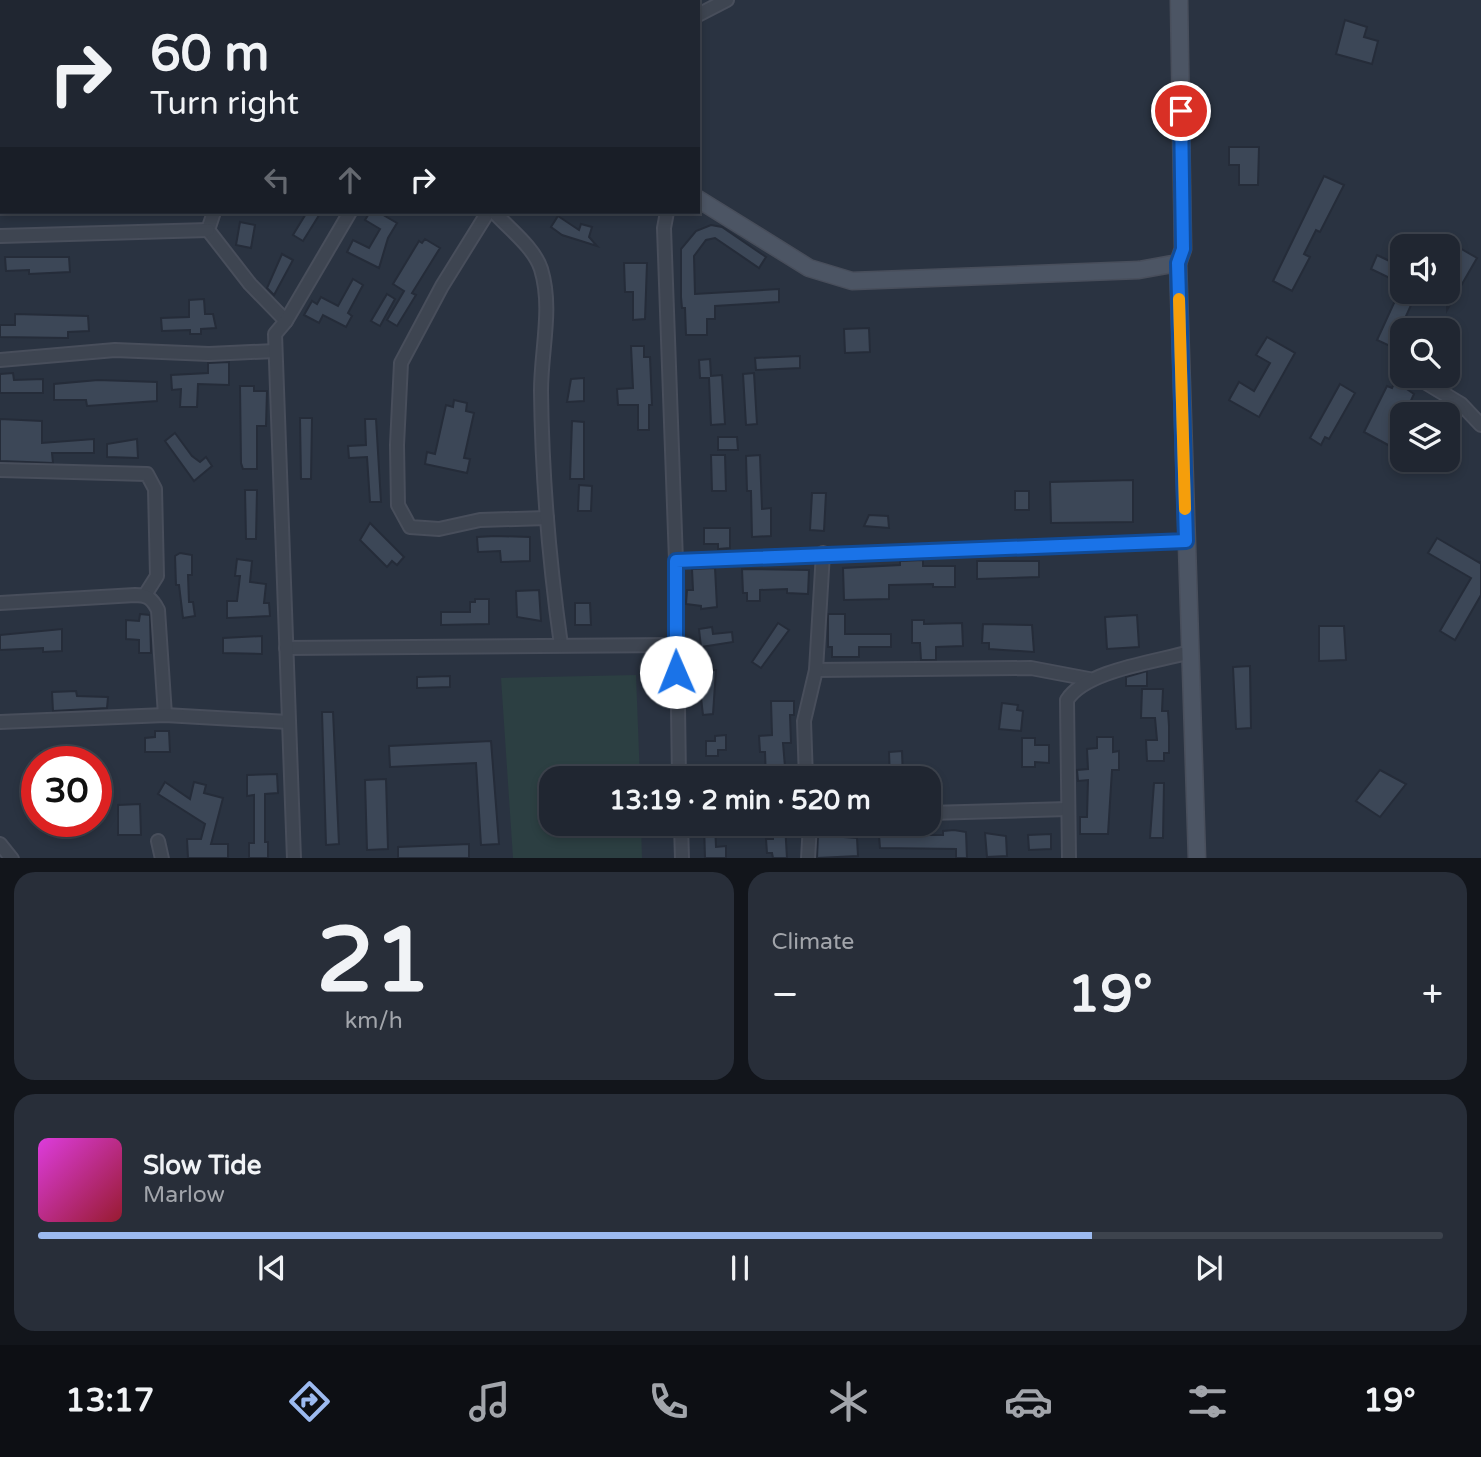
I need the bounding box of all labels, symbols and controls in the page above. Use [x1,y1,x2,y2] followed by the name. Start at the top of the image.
[150,25,269,84] text: 60 m
[35,28,126,119] icon: right
[1151,81,1211,141] pin
[150,85,299,123] text: Turn right
[1162,92,1200,130] icon: arrive
[258,161,296,199] icon: left
[331,161,369,199] icon: ahead
[404,161,442,199] icon: right
[1390,234,1460,472] map controls
[1390,234,1460,304] button: sound
[1390,318,1460,388] button: search
[1390,402,1460,472] button: layers
[639,635,713,709] position arrow
[21,746,112,837] speed limit sign: 30
[609,785,871,816] text: 13:19 · 2 min · 520 m
[317,906,431,1016] text: 21
[772,928,854,956] text: Climate
[1068,963,1153,1026] text: 19°
[772,972,799,1018] text: −
[1422,972,1443,1018] text: +
[345,1007,403,1035] text: km/h
[143,1150,261,1181] text: Slow Tide
[143,1181,225,1209] text: Marlow
[253,1249,291,1287] icon: previous
[721,1249,759,1287] icon: pause
[1190,1249,1228,1287] icon: next
[285,1377,334,1426] icon: directions
[465,1377,514,1426] icon: music
[644,1377,693,1426] icon: phone
[824,1377,873,1426] icon: climate
[1004,1377,1053,1426] icon: car
[1183,1377,1232,1426] icon: filters
[65,1382,154,1420] text: 13:17
[1363,1382,1416,1420] text: 19°

